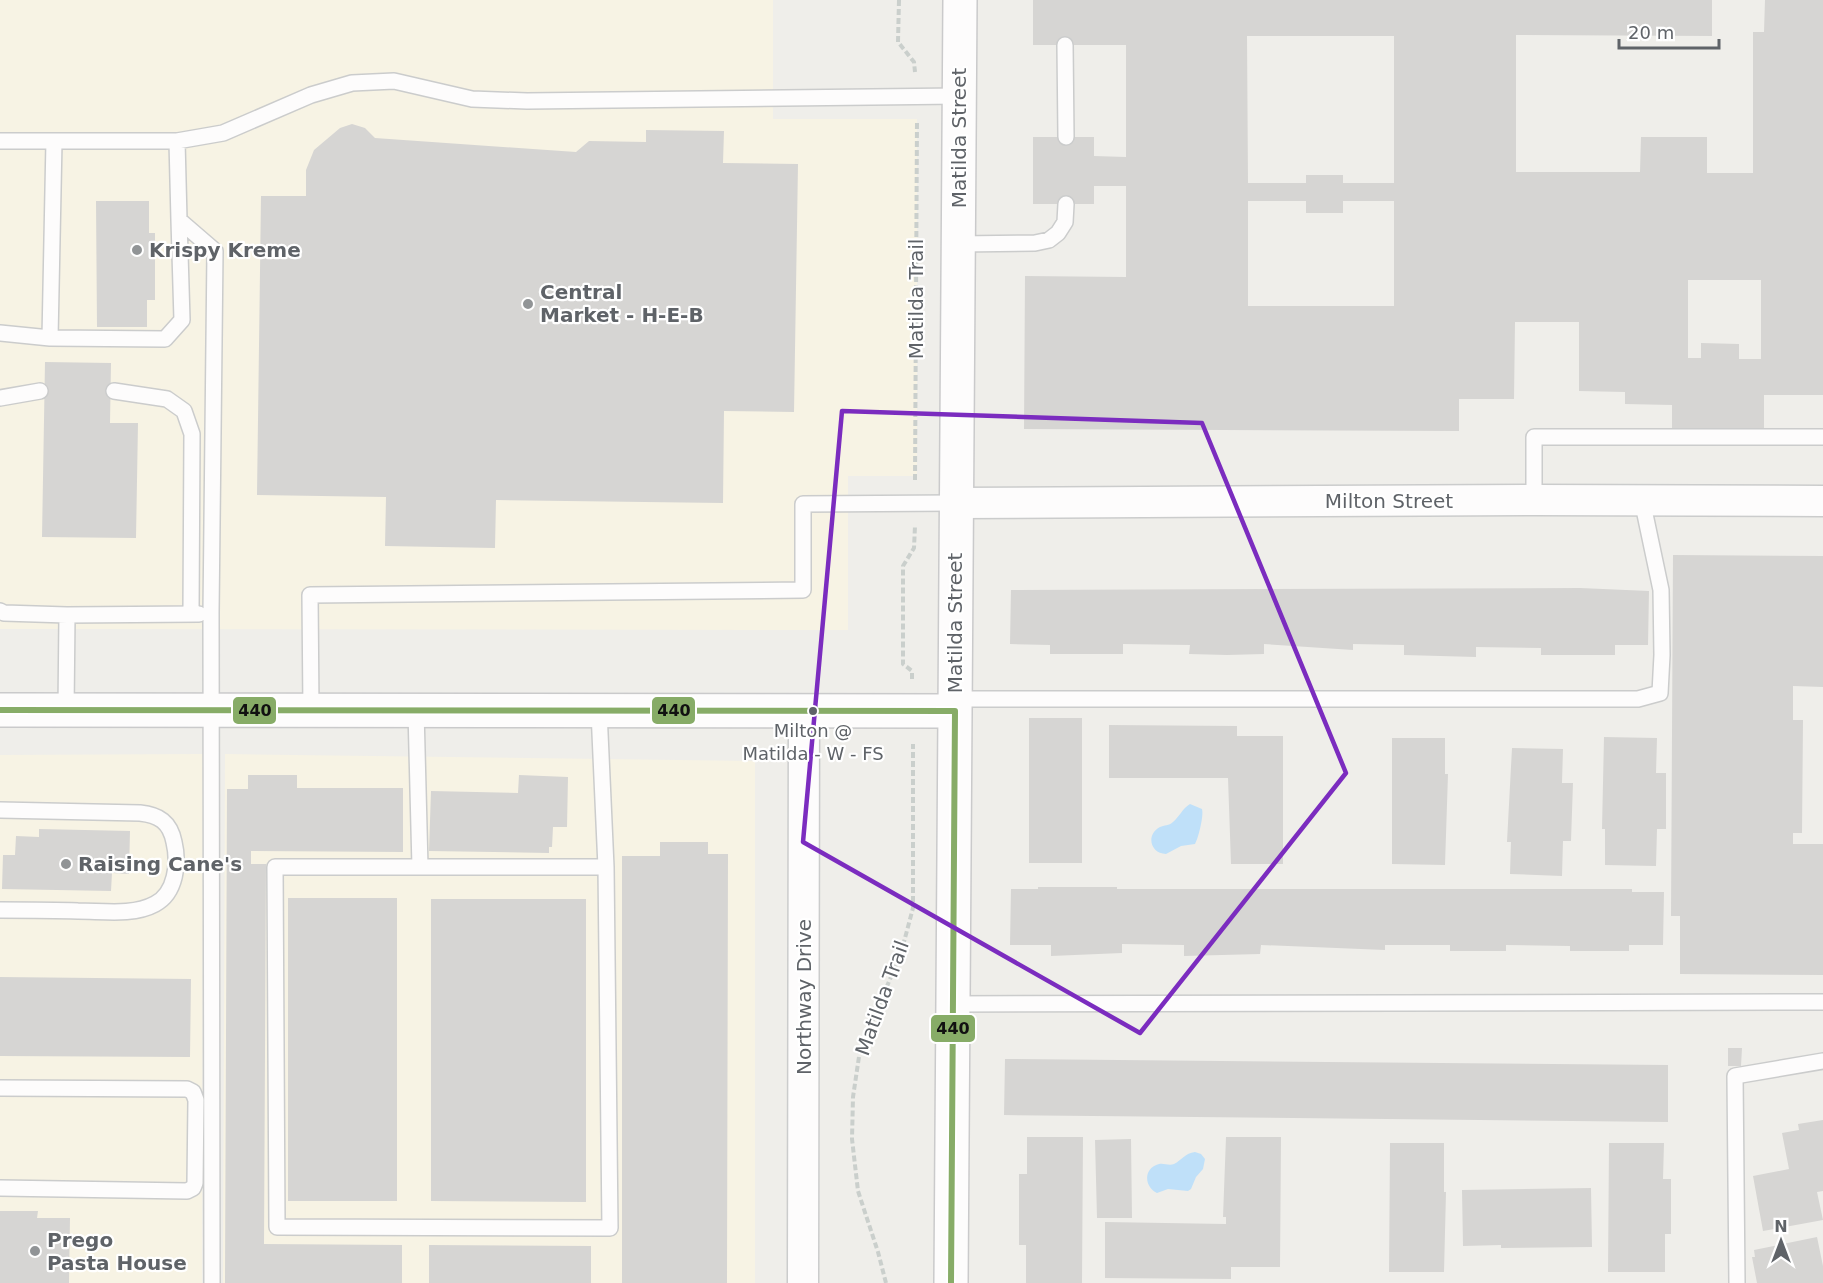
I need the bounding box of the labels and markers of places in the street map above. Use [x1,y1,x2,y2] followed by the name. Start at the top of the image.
[149,238,301,262] place label: Krispy Kreme
[130,243,144,257] marker: Krispy Kreme
[540,280,704,327] place label: Central Market - H-E-B
[521,297,535,311] marker: Central Market - H-E-B
[807,705,819,717] marker: Milton @ Matilda - W - FS
[742,720,884,764] place label: Milton @ Matilda - W - FS
[78,852,242,876] place label: Raising Cane's
[59,857,73,871] marker: Raising Cane's
[47,1228,187,1275] place label: Prego Pasta House
[28,1244,42,1258] marker: Prego Pasta House

